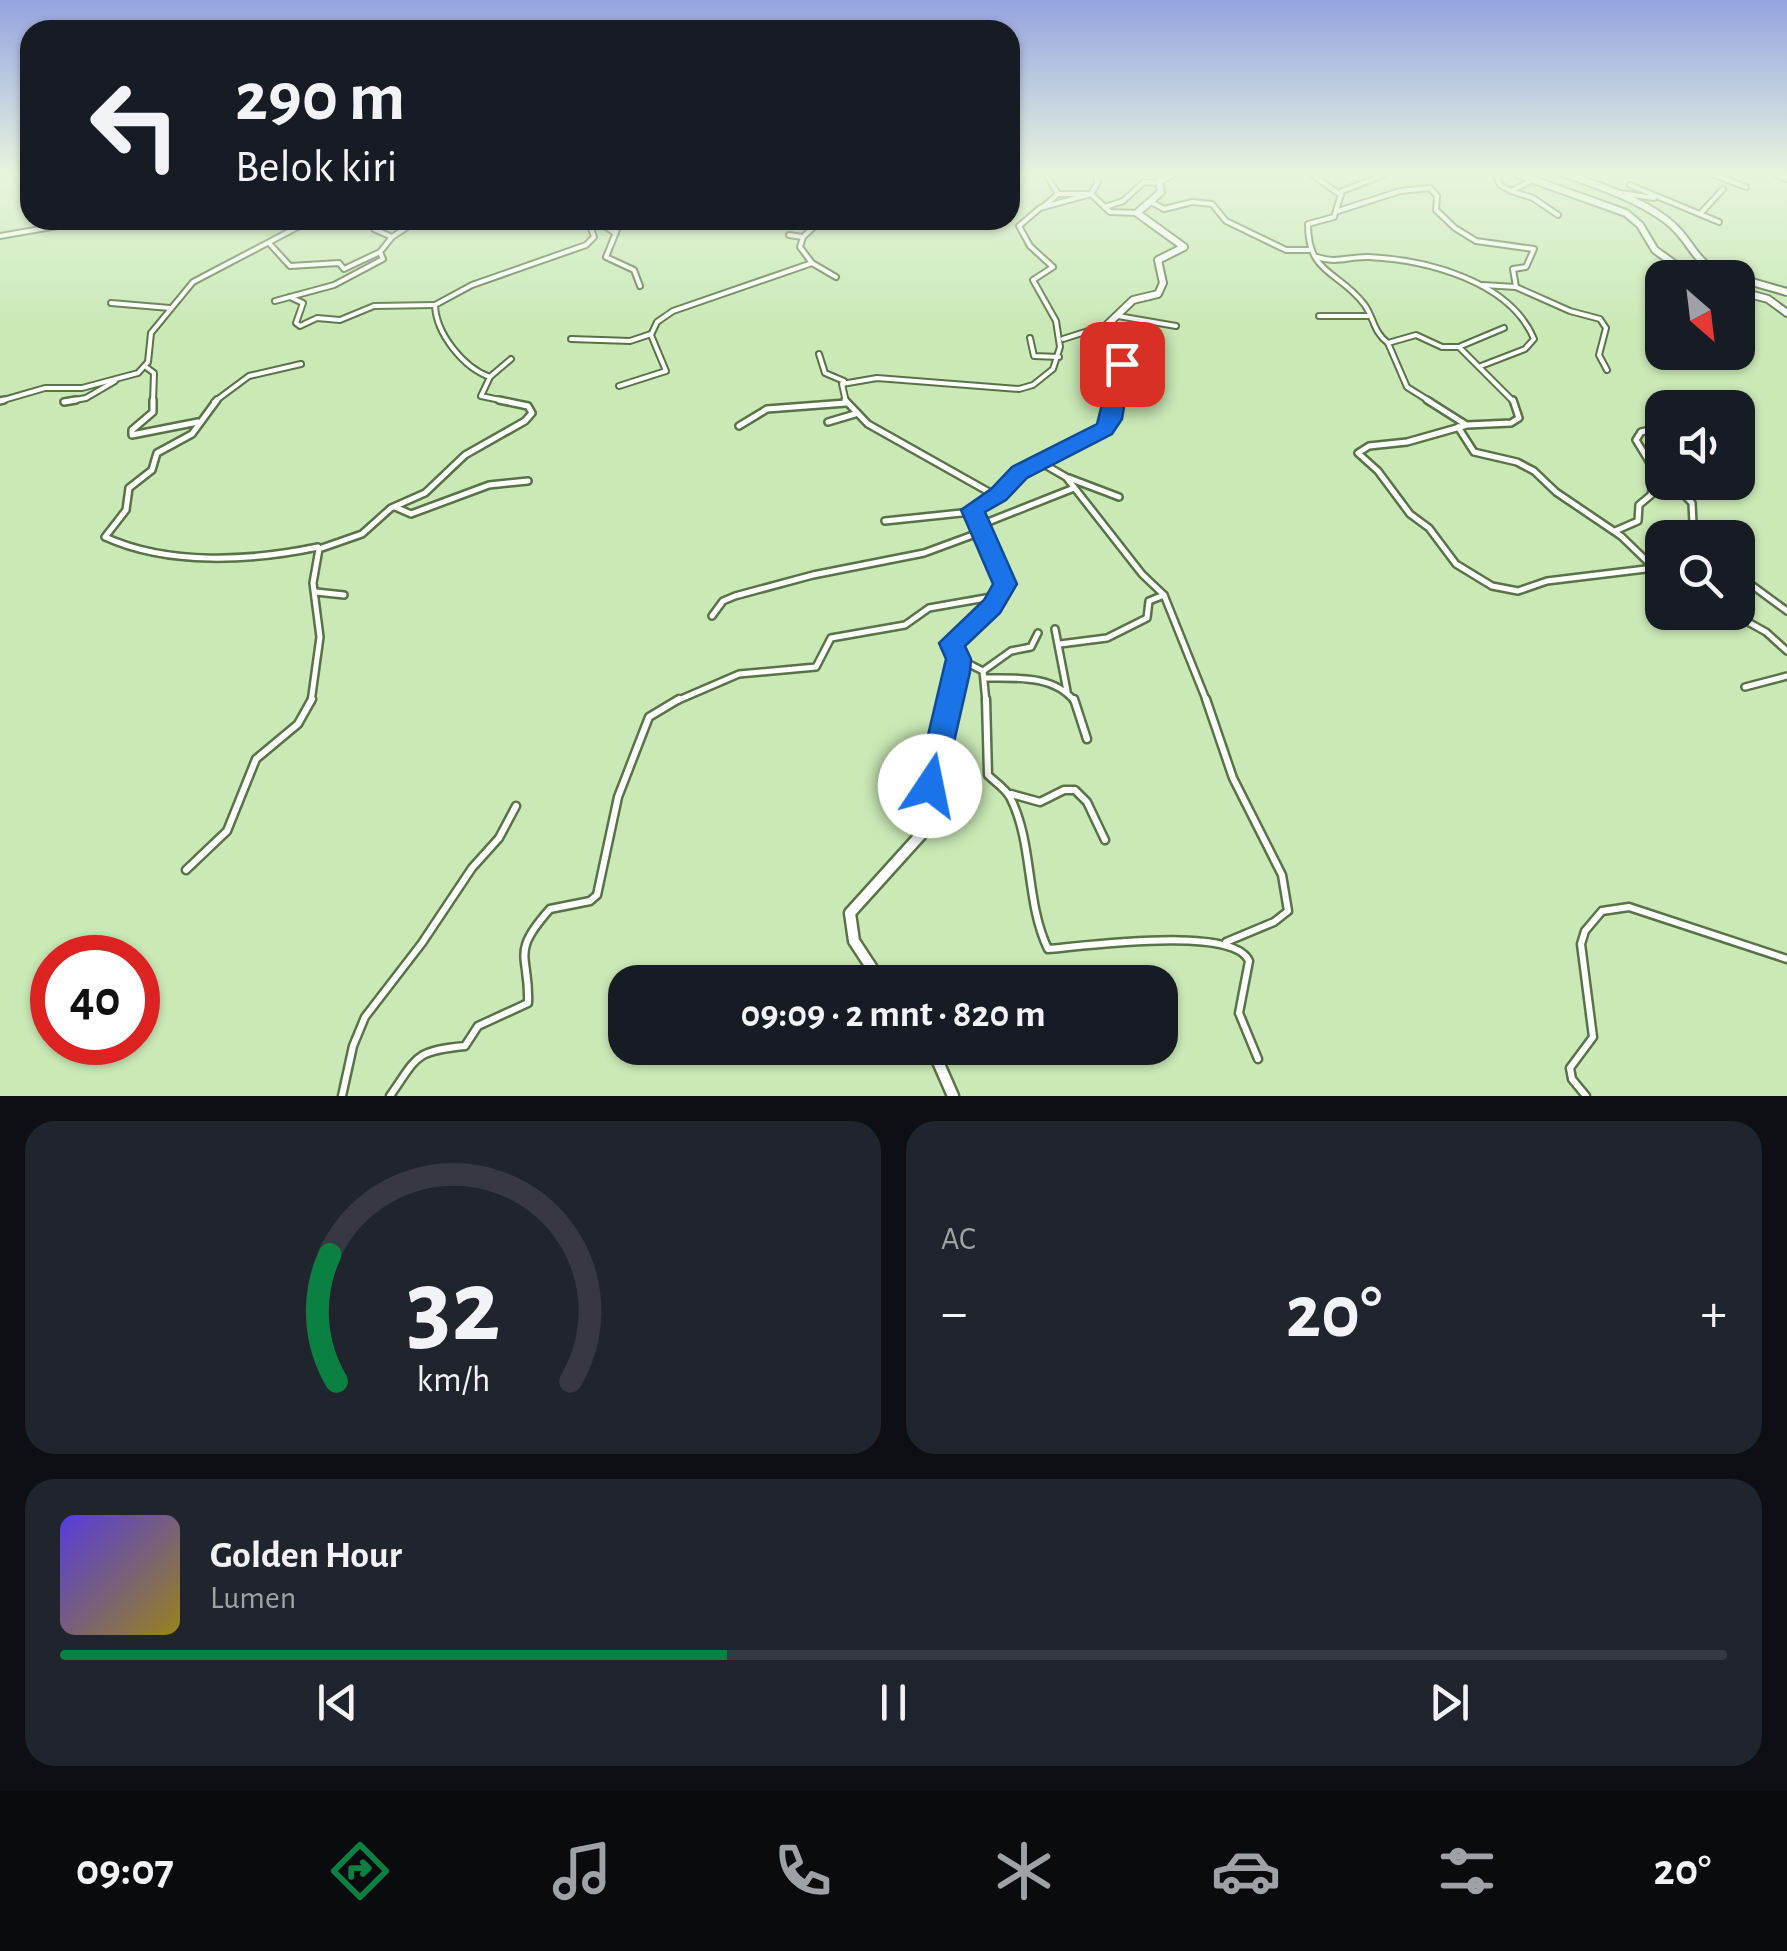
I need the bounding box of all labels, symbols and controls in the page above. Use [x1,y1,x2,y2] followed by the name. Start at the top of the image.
[70,60,200,190] icon: left
[235,63,405,133] text: 290 m
[235,145,397,190] text: Belok kiri
[1645,260,1755,370] north arrow
[1645,260,1755,630] map controls
[1080,322,1165,407] pin
[1095,337,1150,392] icon: arrive
[1645,390,1755,500] button: sound
[1645,520,1755,630] button: search
[878,734,982,838] position arrow
[30,935,160,1065] speed limit sign: 40
[740,996,1046,1034] text: 09:09 · 2 mnt · 820 m
[941,1223,976,1255] text: AC
[406,1256,500,1360] text: 32
[1286,1276,1382,1351] text: 20°
[941,1286,967,1341] text: −
[1701,1286,1727,1341] text: +
[416,1362,490,1398] text: km/h
[210,1537,402,1575] text: Golden Hour
[210,1582,296,1614] text: Lumen
[310,1675,365,1730] icon: previous
[866,1675,921,1730] icon: pause
[1422,1675,1477,1730] icon: next
[325,1836,395,1906] icon: directions
[547,1836,617,1906] icon: music
[768,1836,838,1906] icon: phone
[989,1836,1059,1906] icon: climate
[1211,1836,1281,1906] icon: car
[1432,1836,1502,1906] icon: filters
[76,1848,174,1893] text: 09:07
[1653,1848,1711,1893] text: 20°

